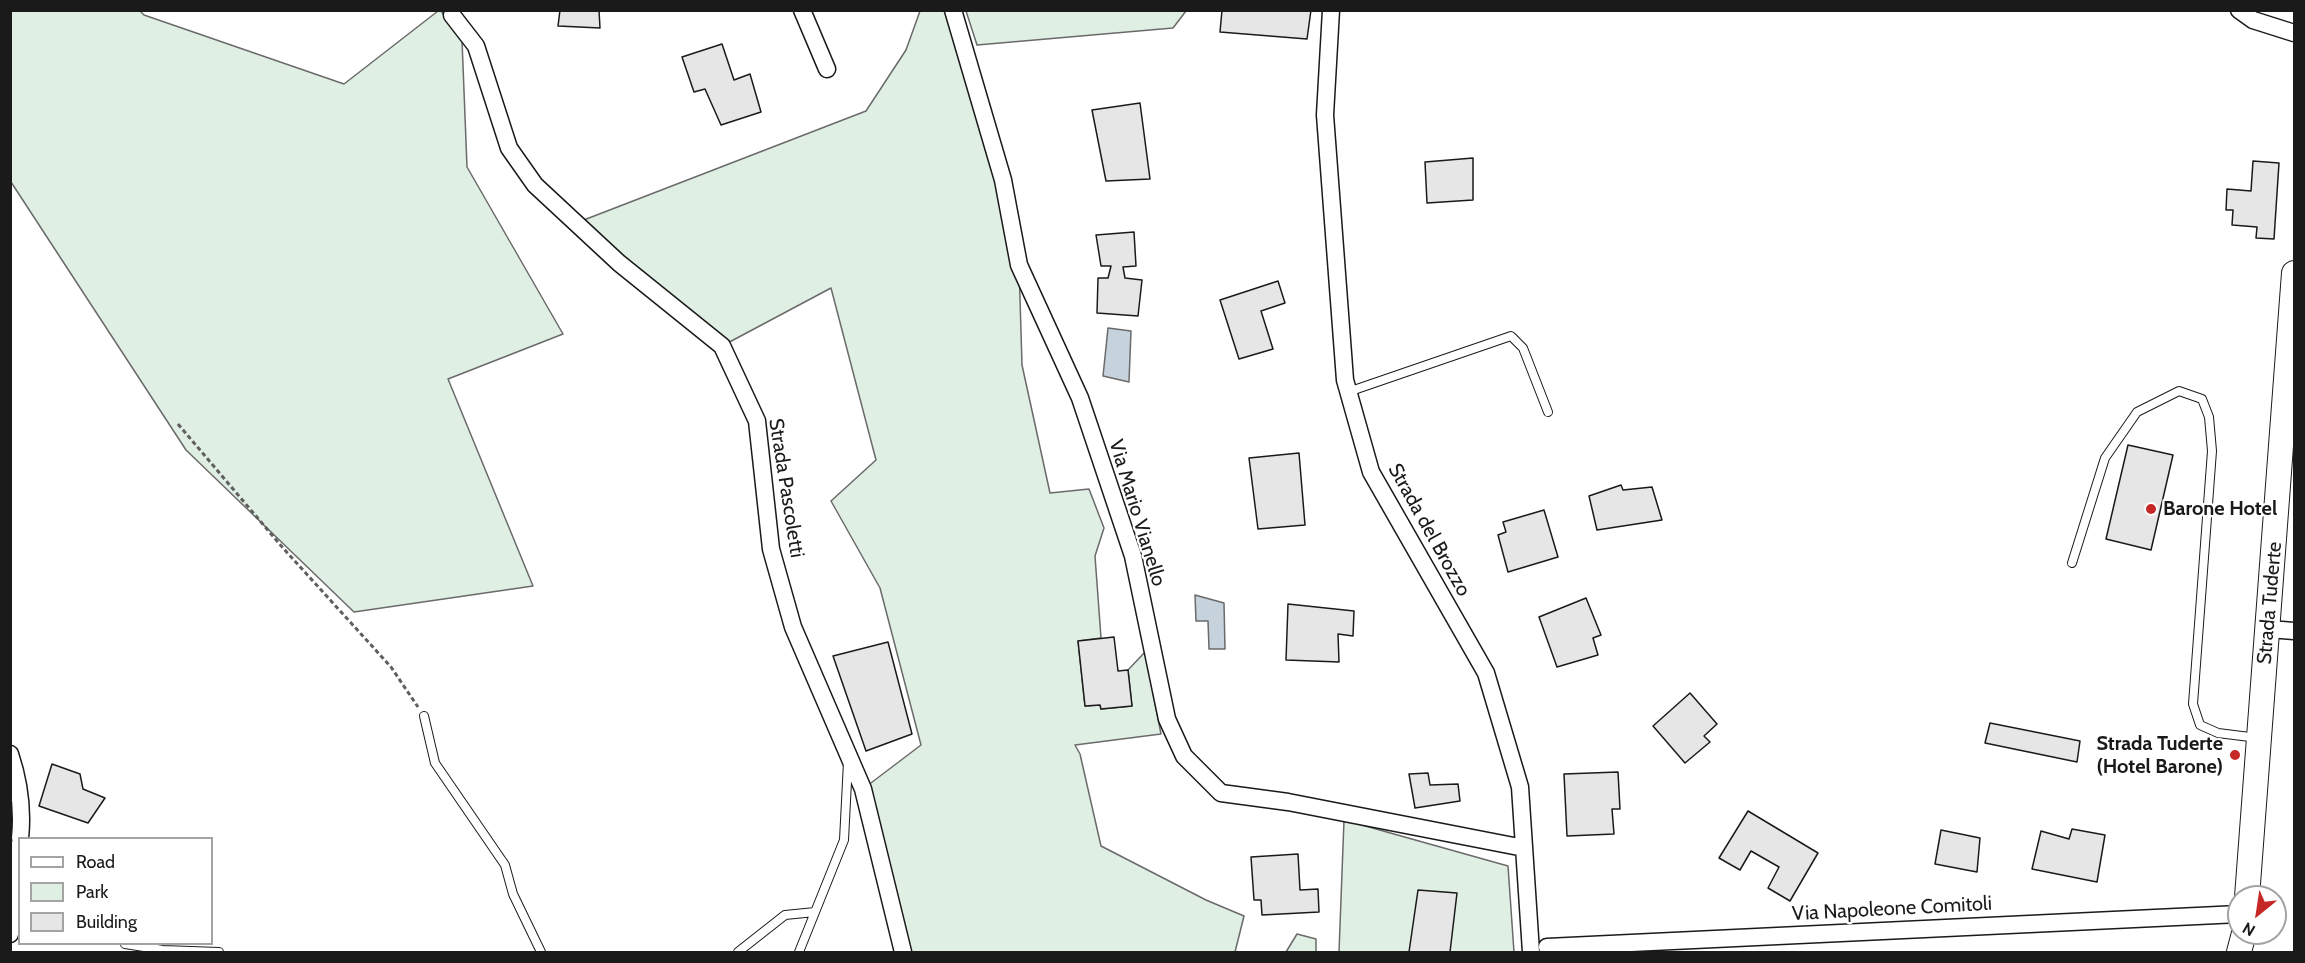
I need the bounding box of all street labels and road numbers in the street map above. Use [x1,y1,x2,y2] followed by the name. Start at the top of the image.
[763,417,809,559] street label: Strada Pascoletti
[1103,437,1171,589] street label: Via Mario Vianello
[1383,459,1475,601] street label: Strada del Brozzo
[2253,541,2287,665] street label: Strada Tuderte
[1791,892,1993,926] street label: Via Napoleone Comitoli

